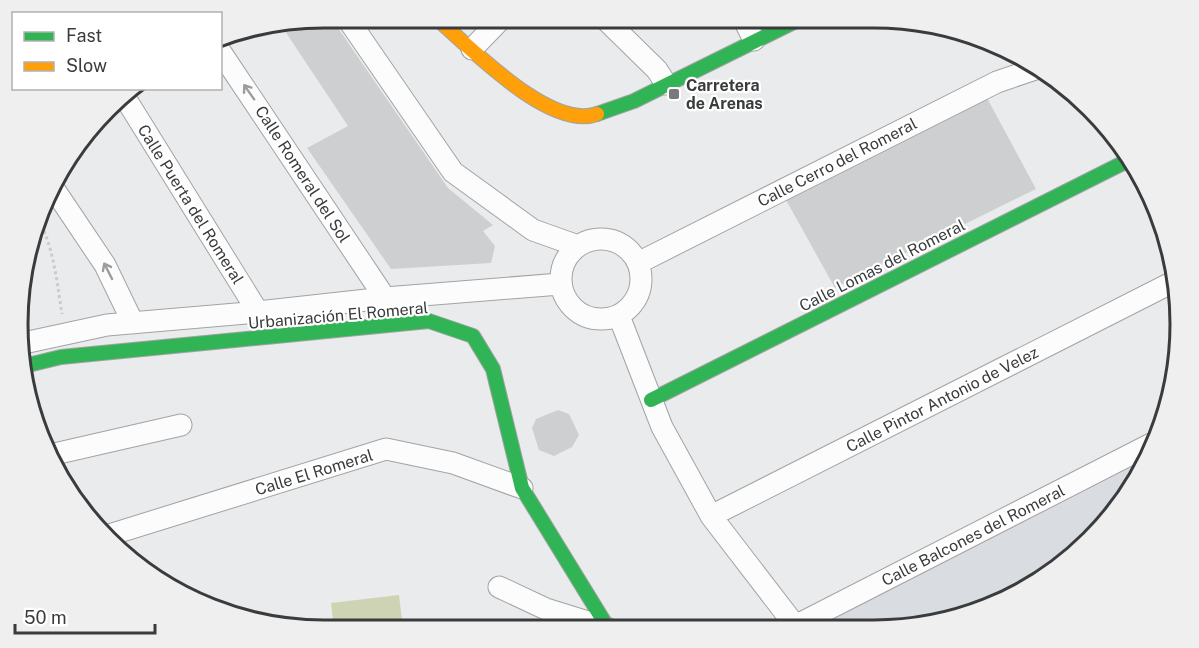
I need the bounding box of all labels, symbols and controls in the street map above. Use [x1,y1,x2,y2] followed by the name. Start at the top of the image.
[12,12,222,90] legend
[66,25,102,46] text: Fast
[66,55,107,76] text: Slow
[686,76,763,113] place label: Carretera de Arenas
[242,83,255,100] one-way arrow
[667,87,681,101] marker: Carretera de Arenas
[251,102,354,246] street label: Calle Romeral del Sol
[754,114,920,211] street label: Calle Cerro del Romeral
[134,121,248,288] street label: Calle Puerta del Romeral
[796,215,968,316] street label: Calle Lomas del Romeral
[101,262,113,280] one-way arrow
[247,298,429,333] street label: Urbanización El Romeral
[843,342,1042,456] street label: Calle Pintor Antonio de Velez
[253,445,376,499] street label: Calle El Romeral
[879,481,1068,590] street label: Calle Balcones del Romeral
[15,597,154,635] scale bar
[24,607,67,628] text: 50 m

